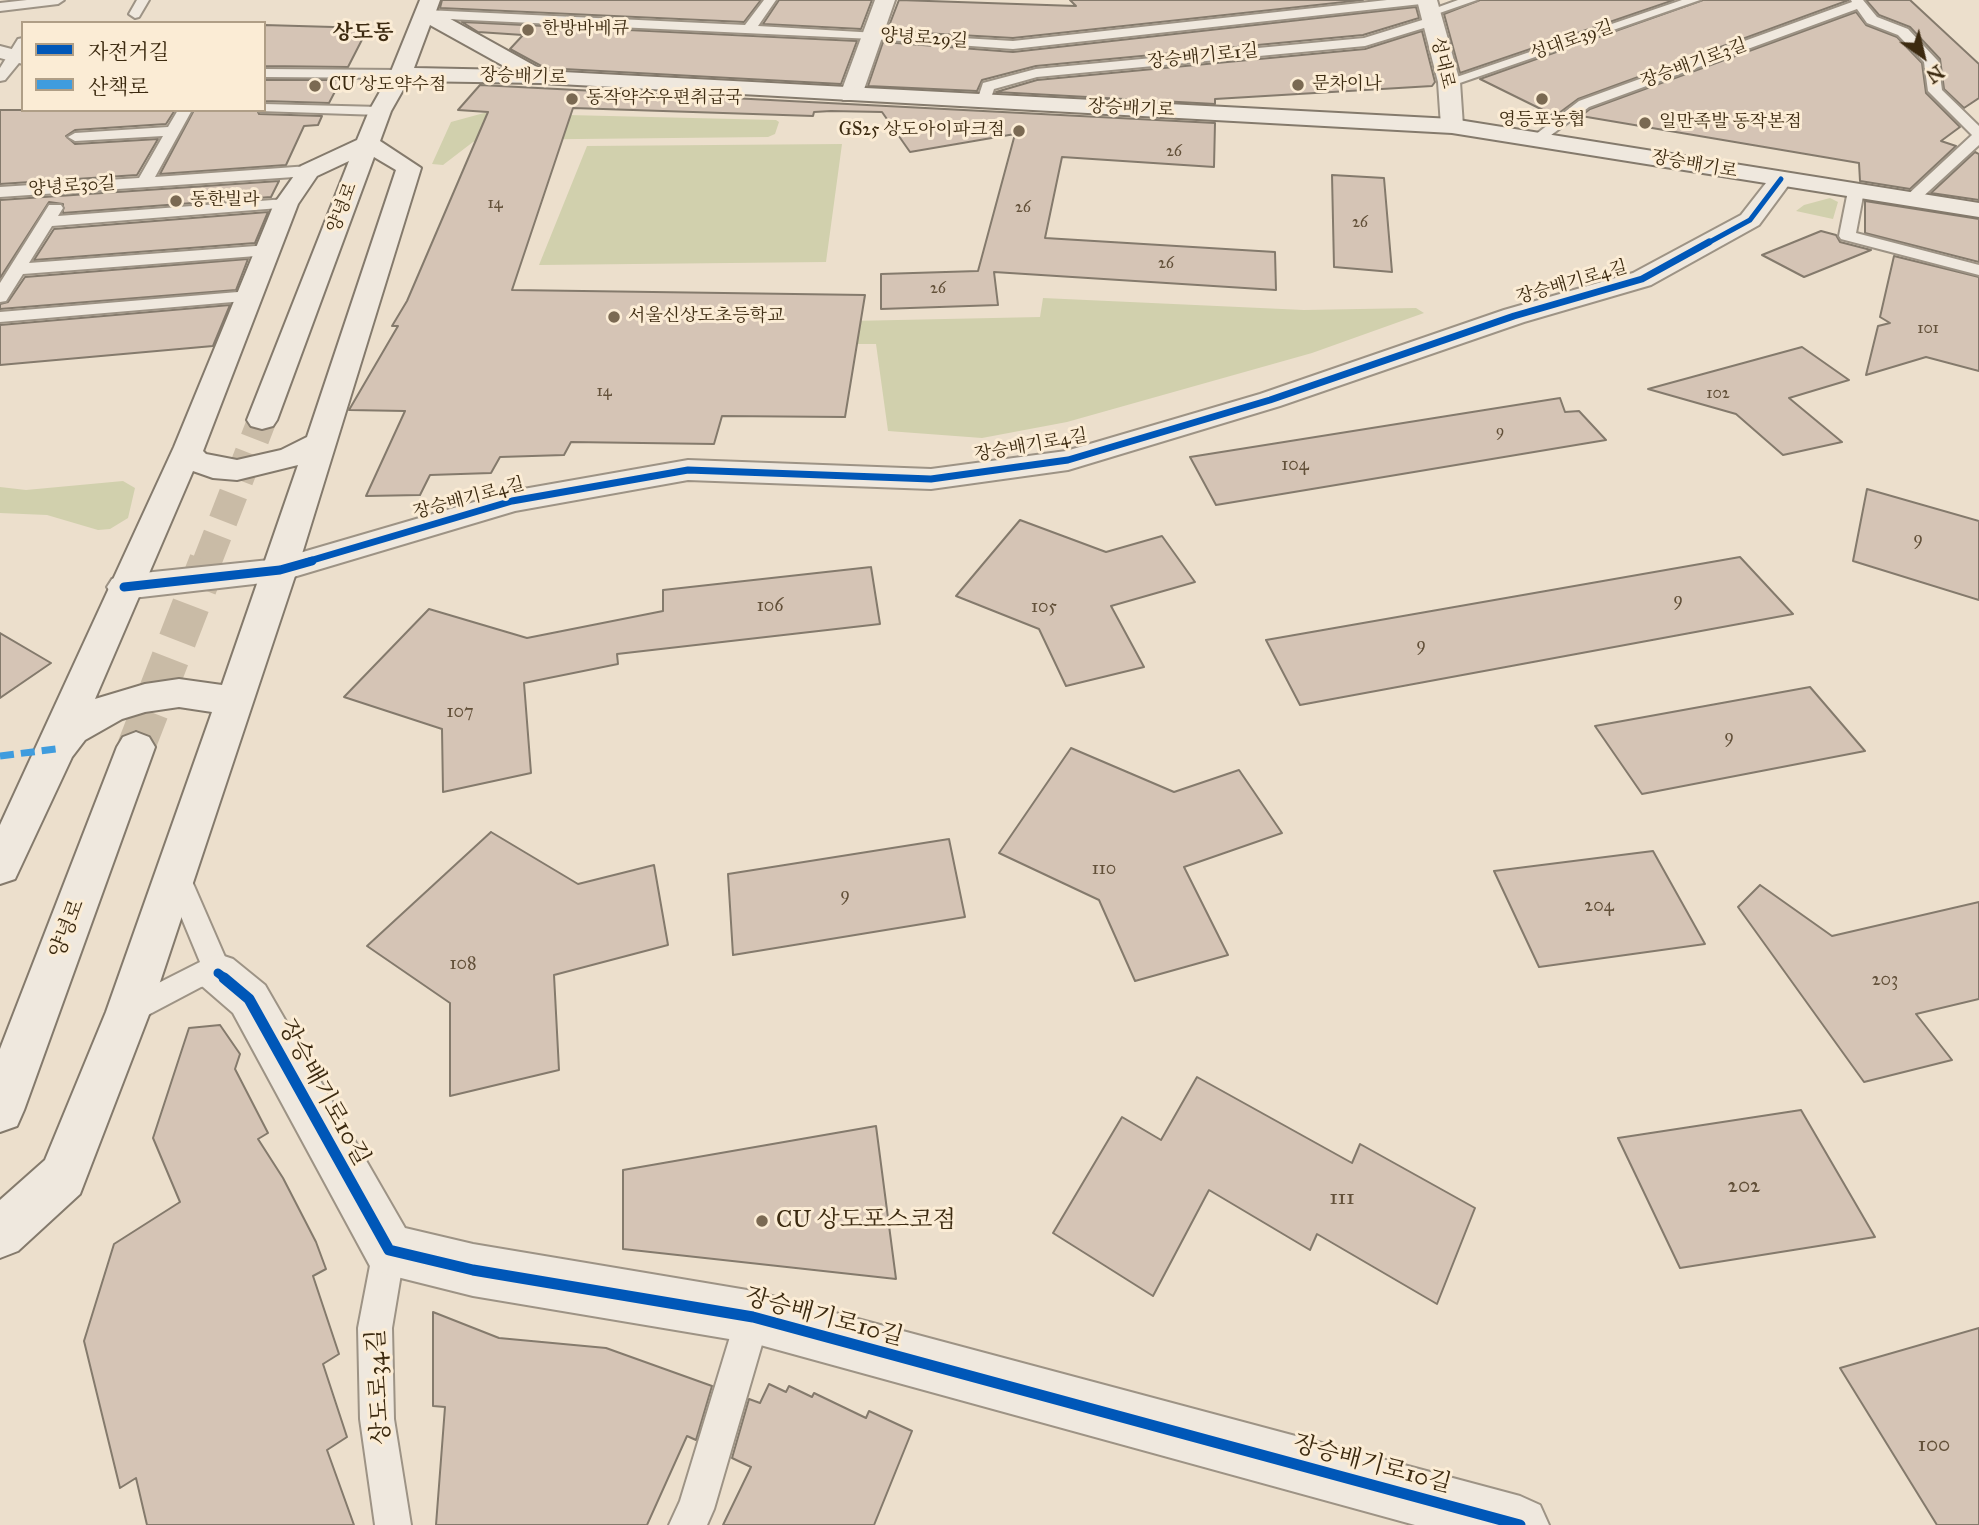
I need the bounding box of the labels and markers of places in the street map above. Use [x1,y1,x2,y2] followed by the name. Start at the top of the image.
[542,19,629,41] place label: 한방바베큐
[520,22,536,38] marker: 한방바베큐
[1312,74,1382,96] place label: 문차이나
[329,75,446,97] place label: CU 상도약수점
[1290,77,1306,93] marker: 문차이나
[307,78,323,94] marker: CU 상도약수점
[586,88,742,110] place label: 동작약수우편취급국
[564,91,580,107] marker: 동작약수우편취급국
[1534,91,1550,107] marker: 영등포농협
[1499,110,1585,132] place label: 영등포농협
[1659,112,1802,134] place label: 일만족발 동작본점
[1637,115,1653,131] marker: 일만족발 동작본점
[839,120,1005,142] place label: GS25 상도아이파크점
[1011,123,1027,139] marker: GS25 상도아이파크점
[190,190,260,212] place label: 동한빌라
[168,193,184,209] marker: 동한빌라
[628,306,784,328] place label: 서울신상도초등학교
[606,309,622,325] marker: 서울신상도초등학교
[776,1207,956,1235] place label: CU 상도포스코점
[754,1213,770,1229] marker: CU 상도포스코점

